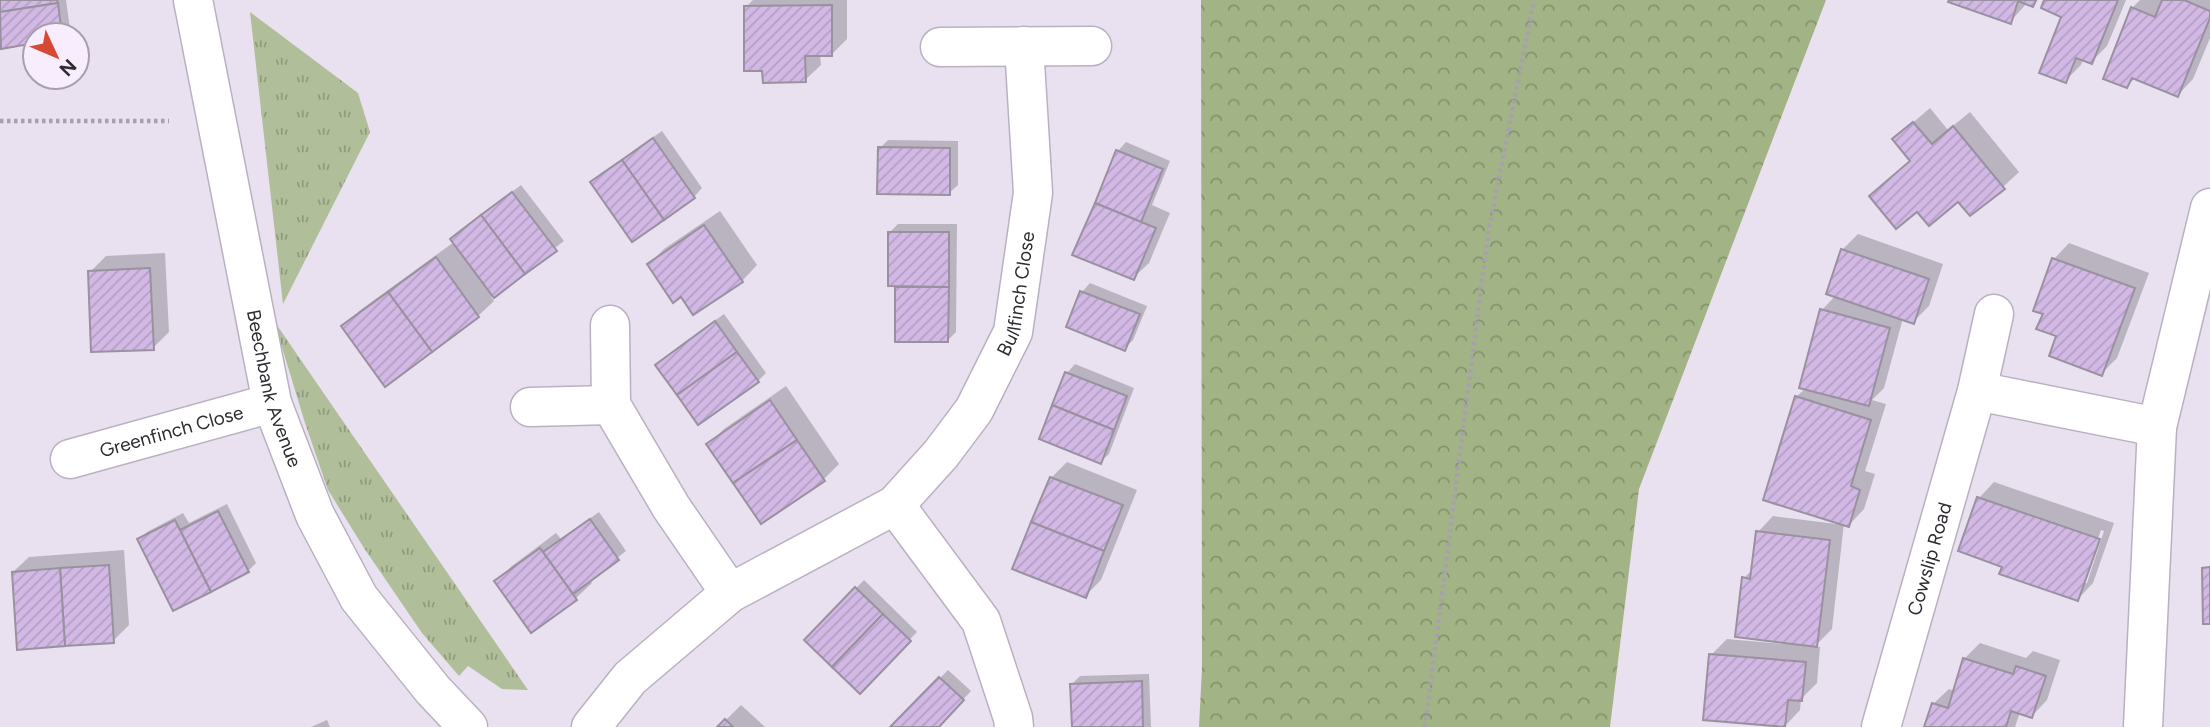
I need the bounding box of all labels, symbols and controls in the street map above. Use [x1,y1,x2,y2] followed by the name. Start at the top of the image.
[21,21,91,91] north arrow
[54,54,81,81] text: N
[992,230,1039,359] street label: Bullfinch Close
[242,307,307,470] street label: Beechbank Avenue
[97,400,246,462] street label: Greenfinch Close
[1902,500,1956,618] street label: Cowslip Road

